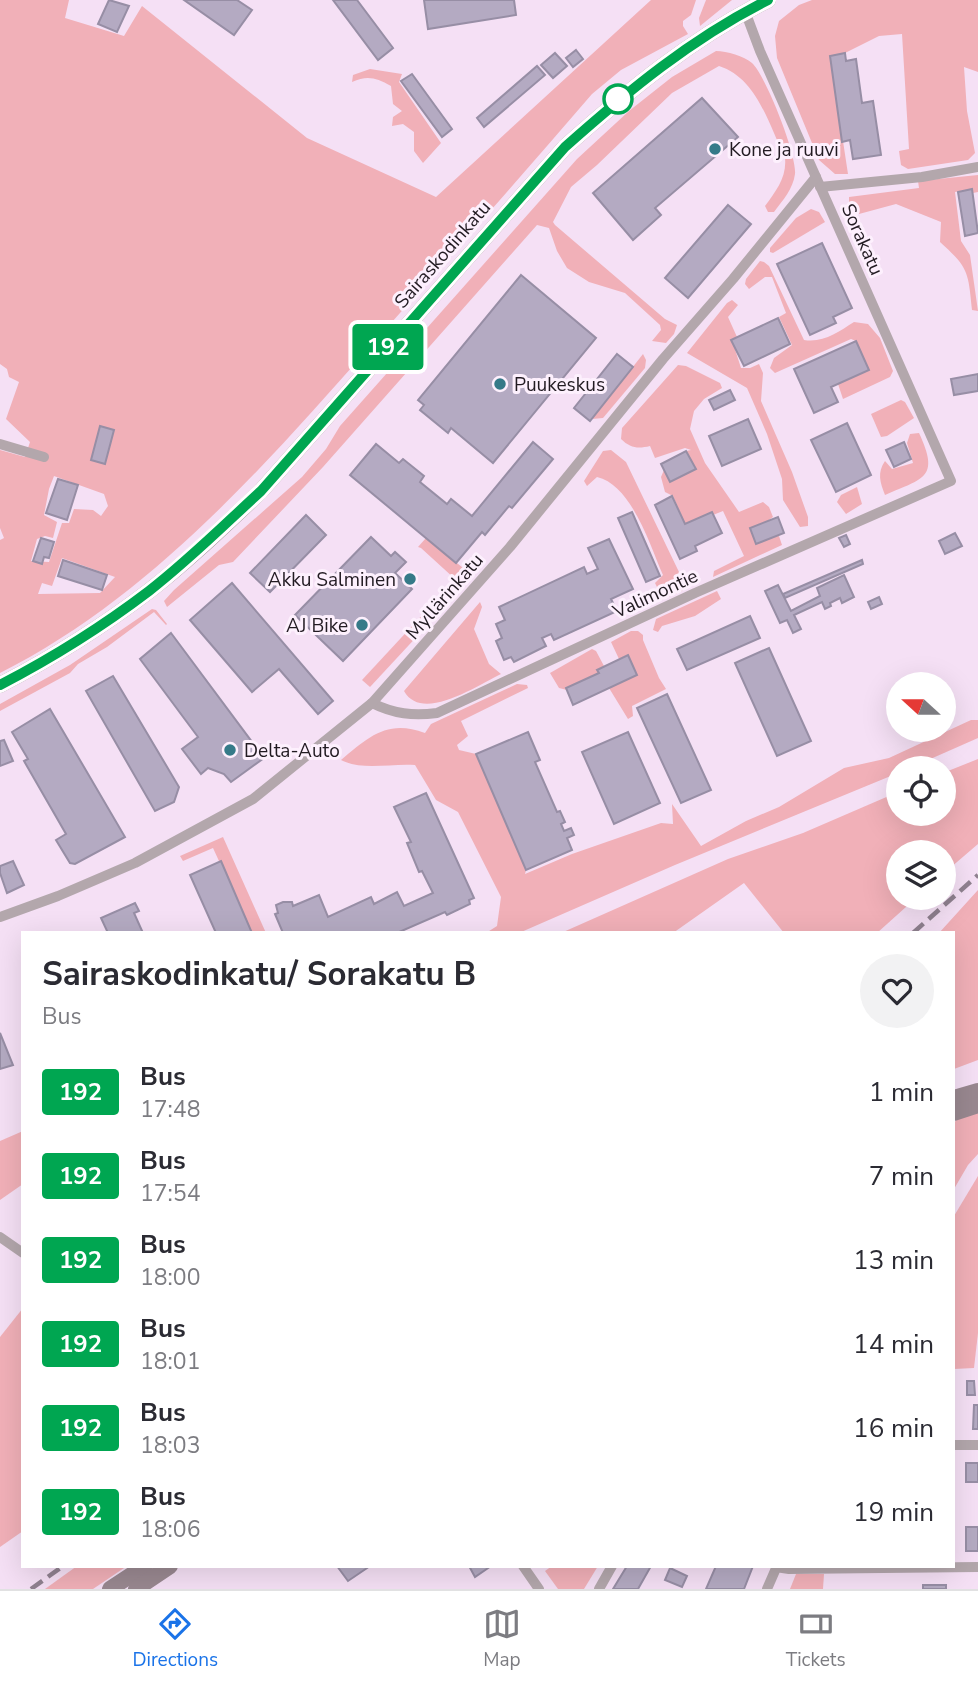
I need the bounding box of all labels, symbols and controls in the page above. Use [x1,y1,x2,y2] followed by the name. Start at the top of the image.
[603,84,633,114] unlabelled marker
[729,137,839,163] place label: Kone ja ruuvi
[707,141,723,157] marker: Kone ja ruuvi
[389,195,497,314] street label: Sairaskodinkatu
[835,199,889,279] street label: Sorakatu
[348,324,428,370] line badge: 192
[366,331,410,363] text: 192
[514,372,605,398] place label: Puukeskus
[492,376,508,392] marker: Puukeskus
[400,548,489,645] street label: Myllärinkatu
[608,563,702,625] street label: Valimontie
[268,567,396,593] place label: Akku Salminen
[402,571,418,587] marker: Akku Salminen
[286,613,348,639] place label: AJ Bike
[354,617,370,633] marker: AJ Bike
[886,672,956,742] north arrow
[886,672,956,910] map controls
[244,738,340,764] place label: Delta-Auto
[222,742,238,758] marker: Delta-Auto
[886,756,956,826] button: locate
[886,840,956,910] button: layers
[42,952,476,997] text: Sairaskodinkatu/ Sorakatu B
[860,954,934,1028] button: heart
[42,1001,82,1032] text: Bus
[140,1059,186,1094] text: Bus
[869,1075,934,1110] text: 1 min
[59,1076,102,1108] text: 192
[140,1094,200,1125] text: 17:48
[140,1143,186,1178] text: Bus
[869,1159,934,1194] text: 7 min
[59,1160,102,1192] text: 192
[140,1178,200,1209] text: 17:54
[140,1227,186,1262] text: Bus
[853,1243,934,1278] text: 13 min
[59,1244,102,1276] text: 192
[140,1262,200,1293] text: 18:00
[140,1311,186,1346] text: Bus
[853,1327,934,1362] text: 14 min
[59,1328,102,1360] text: 192
[140,1346,200,1377] text: 18:01
[140,1395,186,1430] text: Bus
[853,1411,934,1446] text: 16 min
[59,1412,102,1444] text: 192
[140,1430,200,1461] text: 18:03
[140,1479,186,1514] text: Bus
[853,1495,934,1530] text: 19 min
[59,1496,102,1528] text: 192
[140,1514,200,1545] text: 18:06
[132,1605,218,1673] tab: Directions
[483,1605,521,1673] tab: Map
[786,1605,846,1673] tab: Tickets

